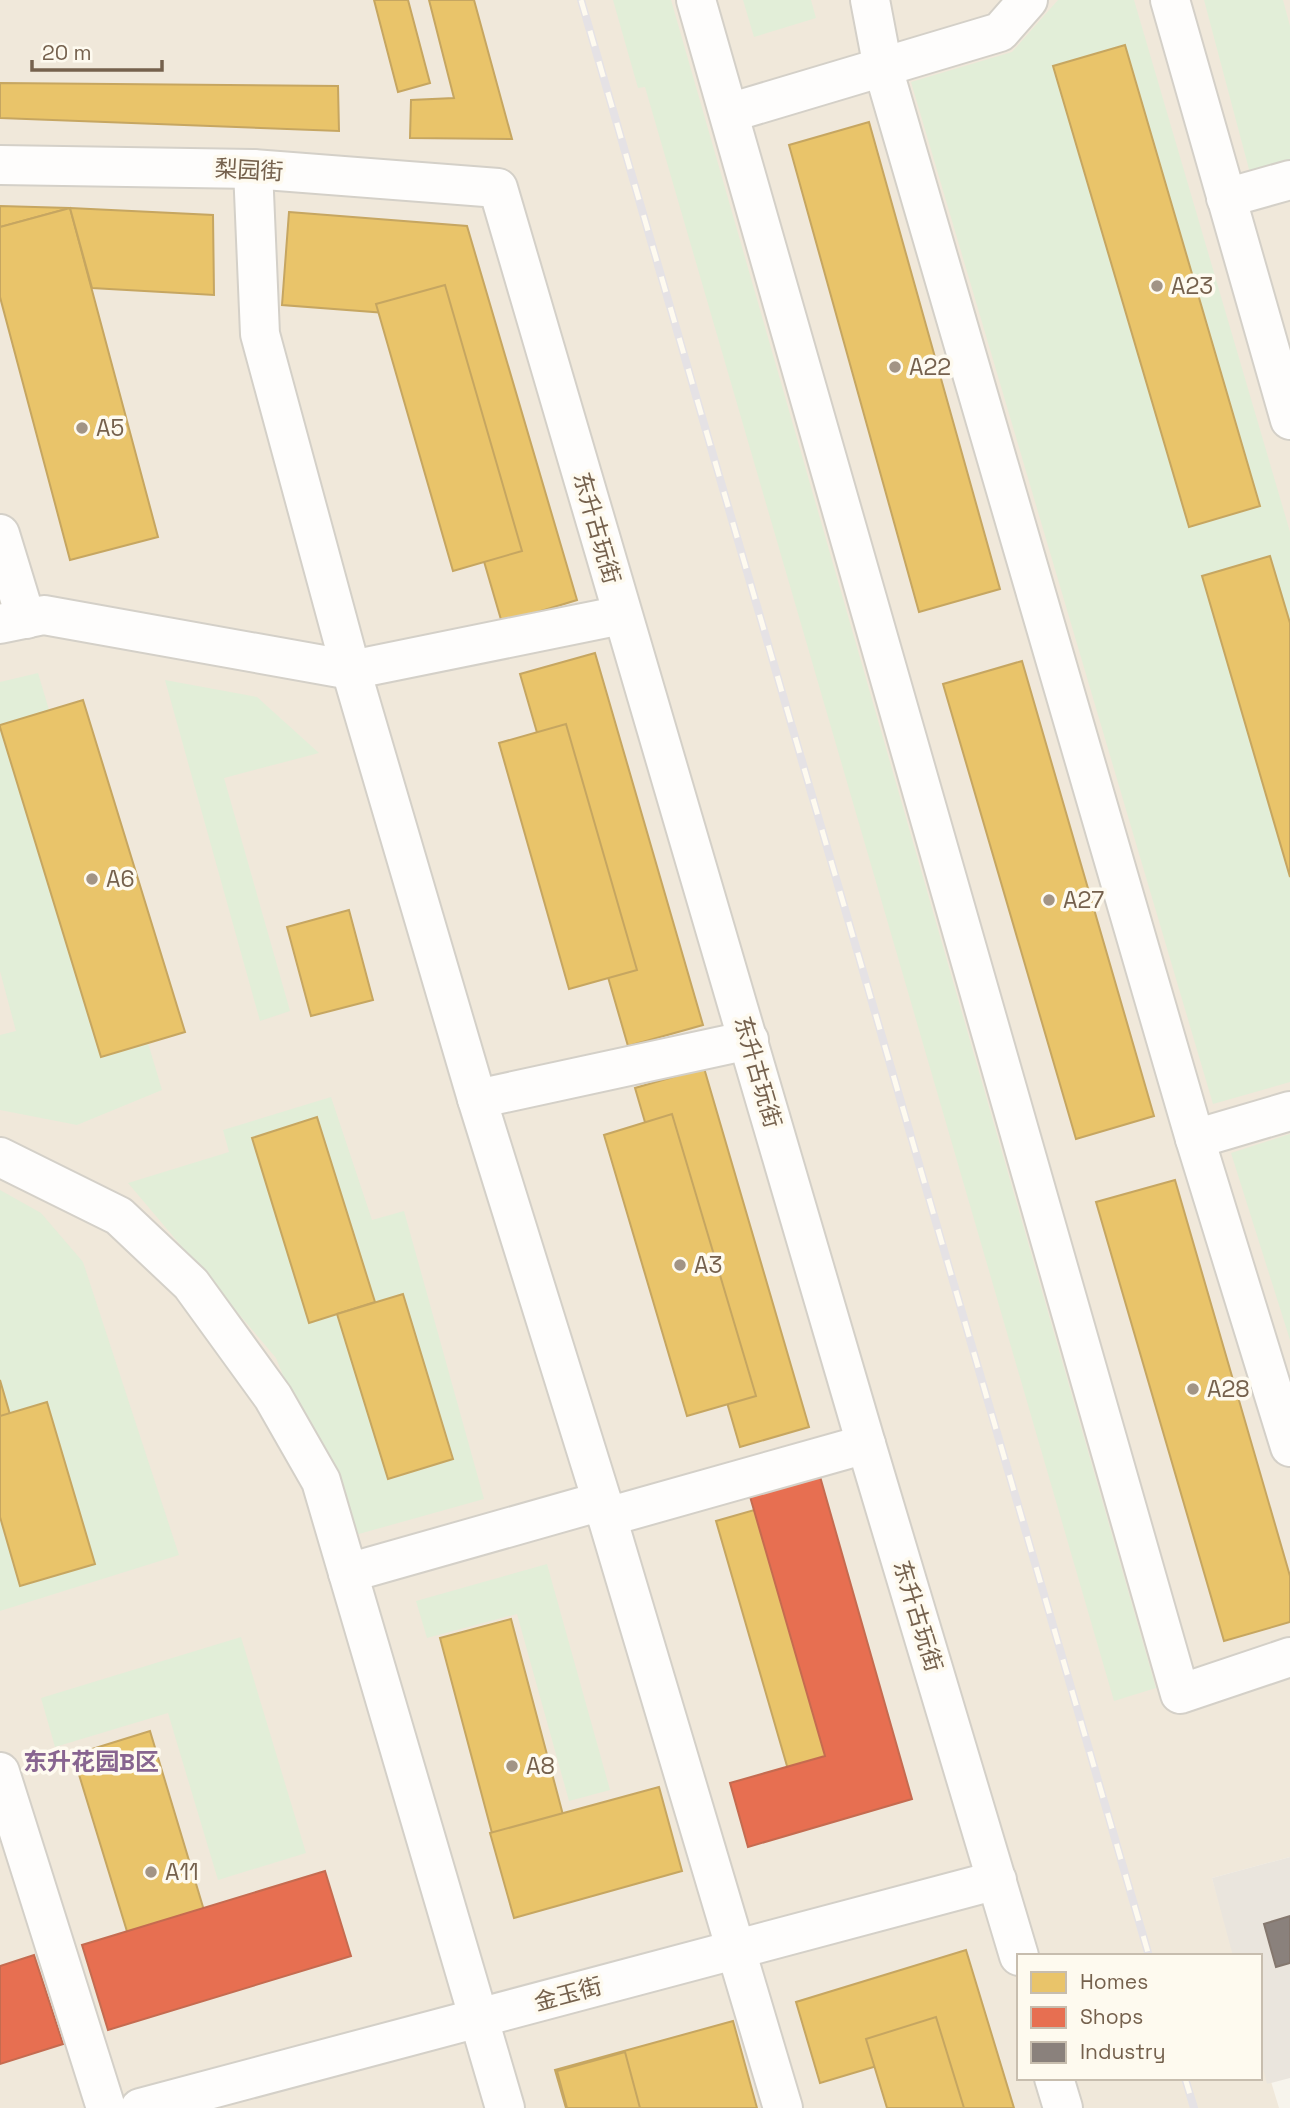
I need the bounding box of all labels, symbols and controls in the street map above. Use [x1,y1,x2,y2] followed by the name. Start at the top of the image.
[32,28,161,72] scale bar
[42,39,92,66] text: 20 m
[214,153,284,187] street label: 梨园街
[1171,271,1213,301] place label: A23
[1149,278,1165,294] marker: A23
[909,352,951,382] place label: A22
[887,359,903,375] marker: A22
[96,413,124,443] place label: A5
[74,420,90,436] marker: A5
[567,469,627,587] street label: 东升古玩街
[106,864,135,894] place label: A6
[84,871,100,887] marker: A6
[1063,885,1104,915] place label: A27
[1041,892,1057,908] marker: A27
[728,1013,788,1131] street label: 东升古玩街
[694,1250,722,1280] place label: A3
[672,1257,688,1273] marker: A3
[1207,1374,1250,1404] place label: A28
[1185,1381,1201,1397] marker: A28
[887,1557,949,1675] street label: 东升古玩街
[23,1746,159,1777] district label: 东升花园B区
[526,1751,555,1781] place label: A8
[504,1758,520,1774] marker: A8
[165,1857,199,1887] place label: A11
[143,1864,159,1880] marker: A11
[1017,1954,1262,2080] legend
[1080,1968,1148,1995] text: Homes
[531,1971,605,2017] street label: 金玉街
[1080,2003,1143,2030] text: Shops
[1080,2038,1166,2065] text: Industry

